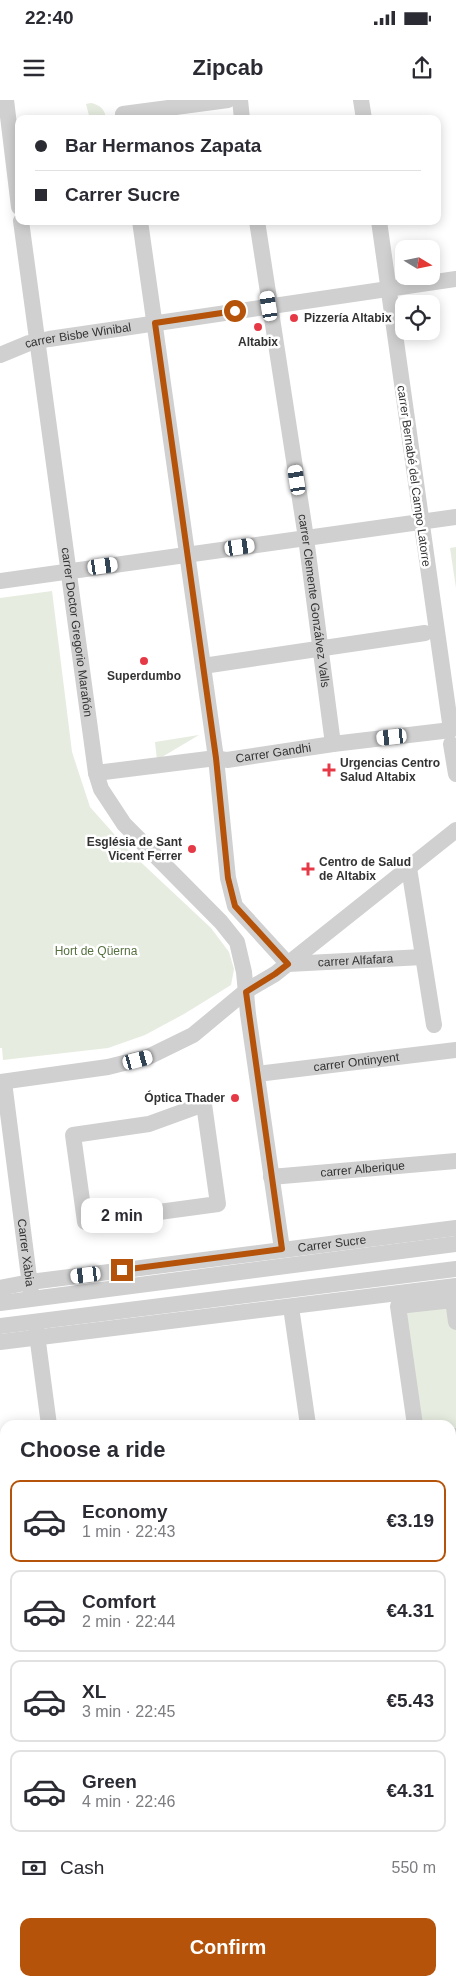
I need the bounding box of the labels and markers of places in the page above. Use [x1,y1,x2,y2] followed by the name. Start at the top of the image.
[304,311,392,325] place label: Pizzería Altabix
[288,312,300,324] marker: Pizzería Altabix
[252,321,264,333] marker: Altabix
[238,335,278,349] place label: Altabix
[138,655,150,667] marker: Superdumbo
[107,669,181,683] place label: Superdumbo
[340,756,440,784] place label: Urgencias Centro Salud Altabix
[322,763,336,777] marker: Urgencias Centro Salud Altabix
[87,835,182,863] place label: Església de Sant Vicent Ferrer
[186,843,198,855] marker: Església de Sant Vicent Ferrer
[319,855,411,883] place label: Centro de Salud de Altabix
[301,862,315,876] marker: Centro de Salud de Altabix
[144,1090,225,1105] place label: Óptica Thader
[229,1092,241,1104] marker: Óptica Thader

